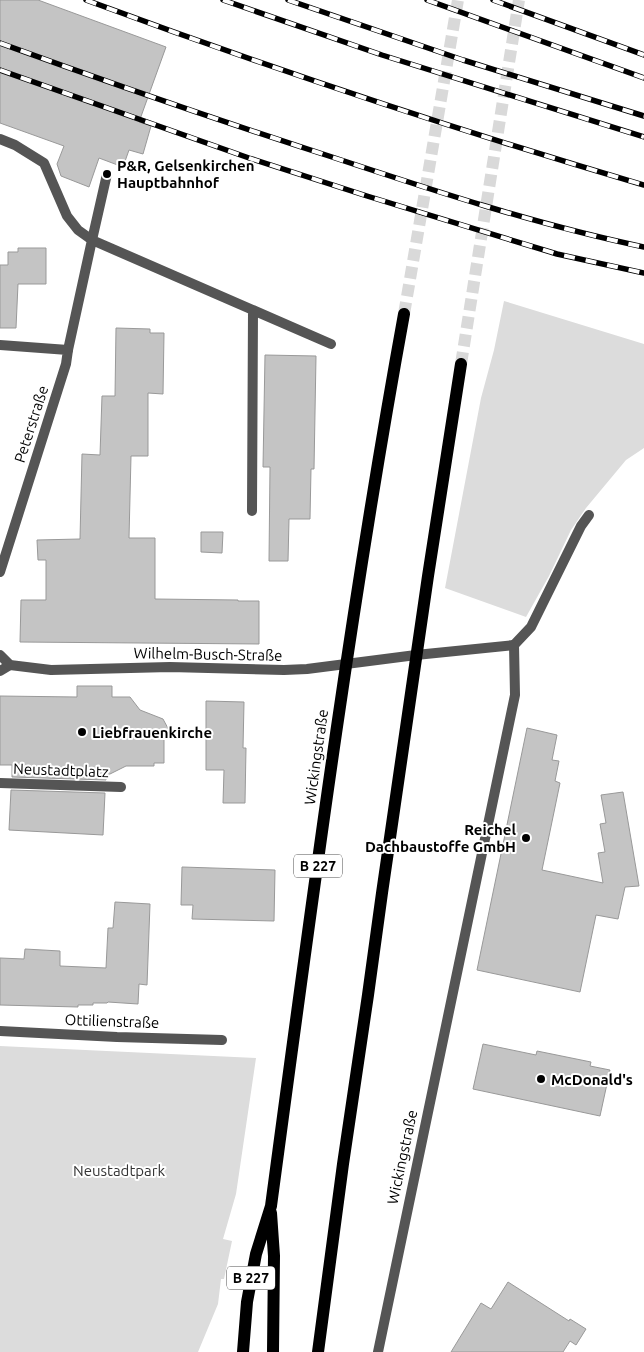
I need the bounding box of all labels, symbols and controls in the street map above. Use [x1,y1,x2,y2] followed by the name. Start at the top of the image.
[117,157,255,191] place label: P&R, Gelsenkirchen Hauptbahnhof
[101,168,113,180] marker: P&R, Gelsenkirchen Hauptbahnhof
[11,383,51,465] street label: Peterstraße
[133,644,283,664] street label: Wilhelm-Busch-Straße
[301,708,331,806] street label: Wickingstraße
[92,724,212,741] place label: Liebfrauenkirche
[76,726,88,738] marker: Liebfrauenkirche
[13,760,109,780] street label: Neustadtplatz
[365,821,516,855] place label: Reichel Dachbaustoffe GmbH
[520,832,532,844] marker: Reichel Dachbaustoffe GmbH
[294,854,342,878] road number: B 227
[64,1011,160,1031] street label: Ottilienstraße
[551,1071,633,1088] place label: McDonald's
[535,1073,547,1085] marker: McDonald's
[384,1108,420,1206] street label: Wickingstraße
[73,1162,165,1179] park label: Neustadtpark
[227,1266,275,1290] road number: B 227

